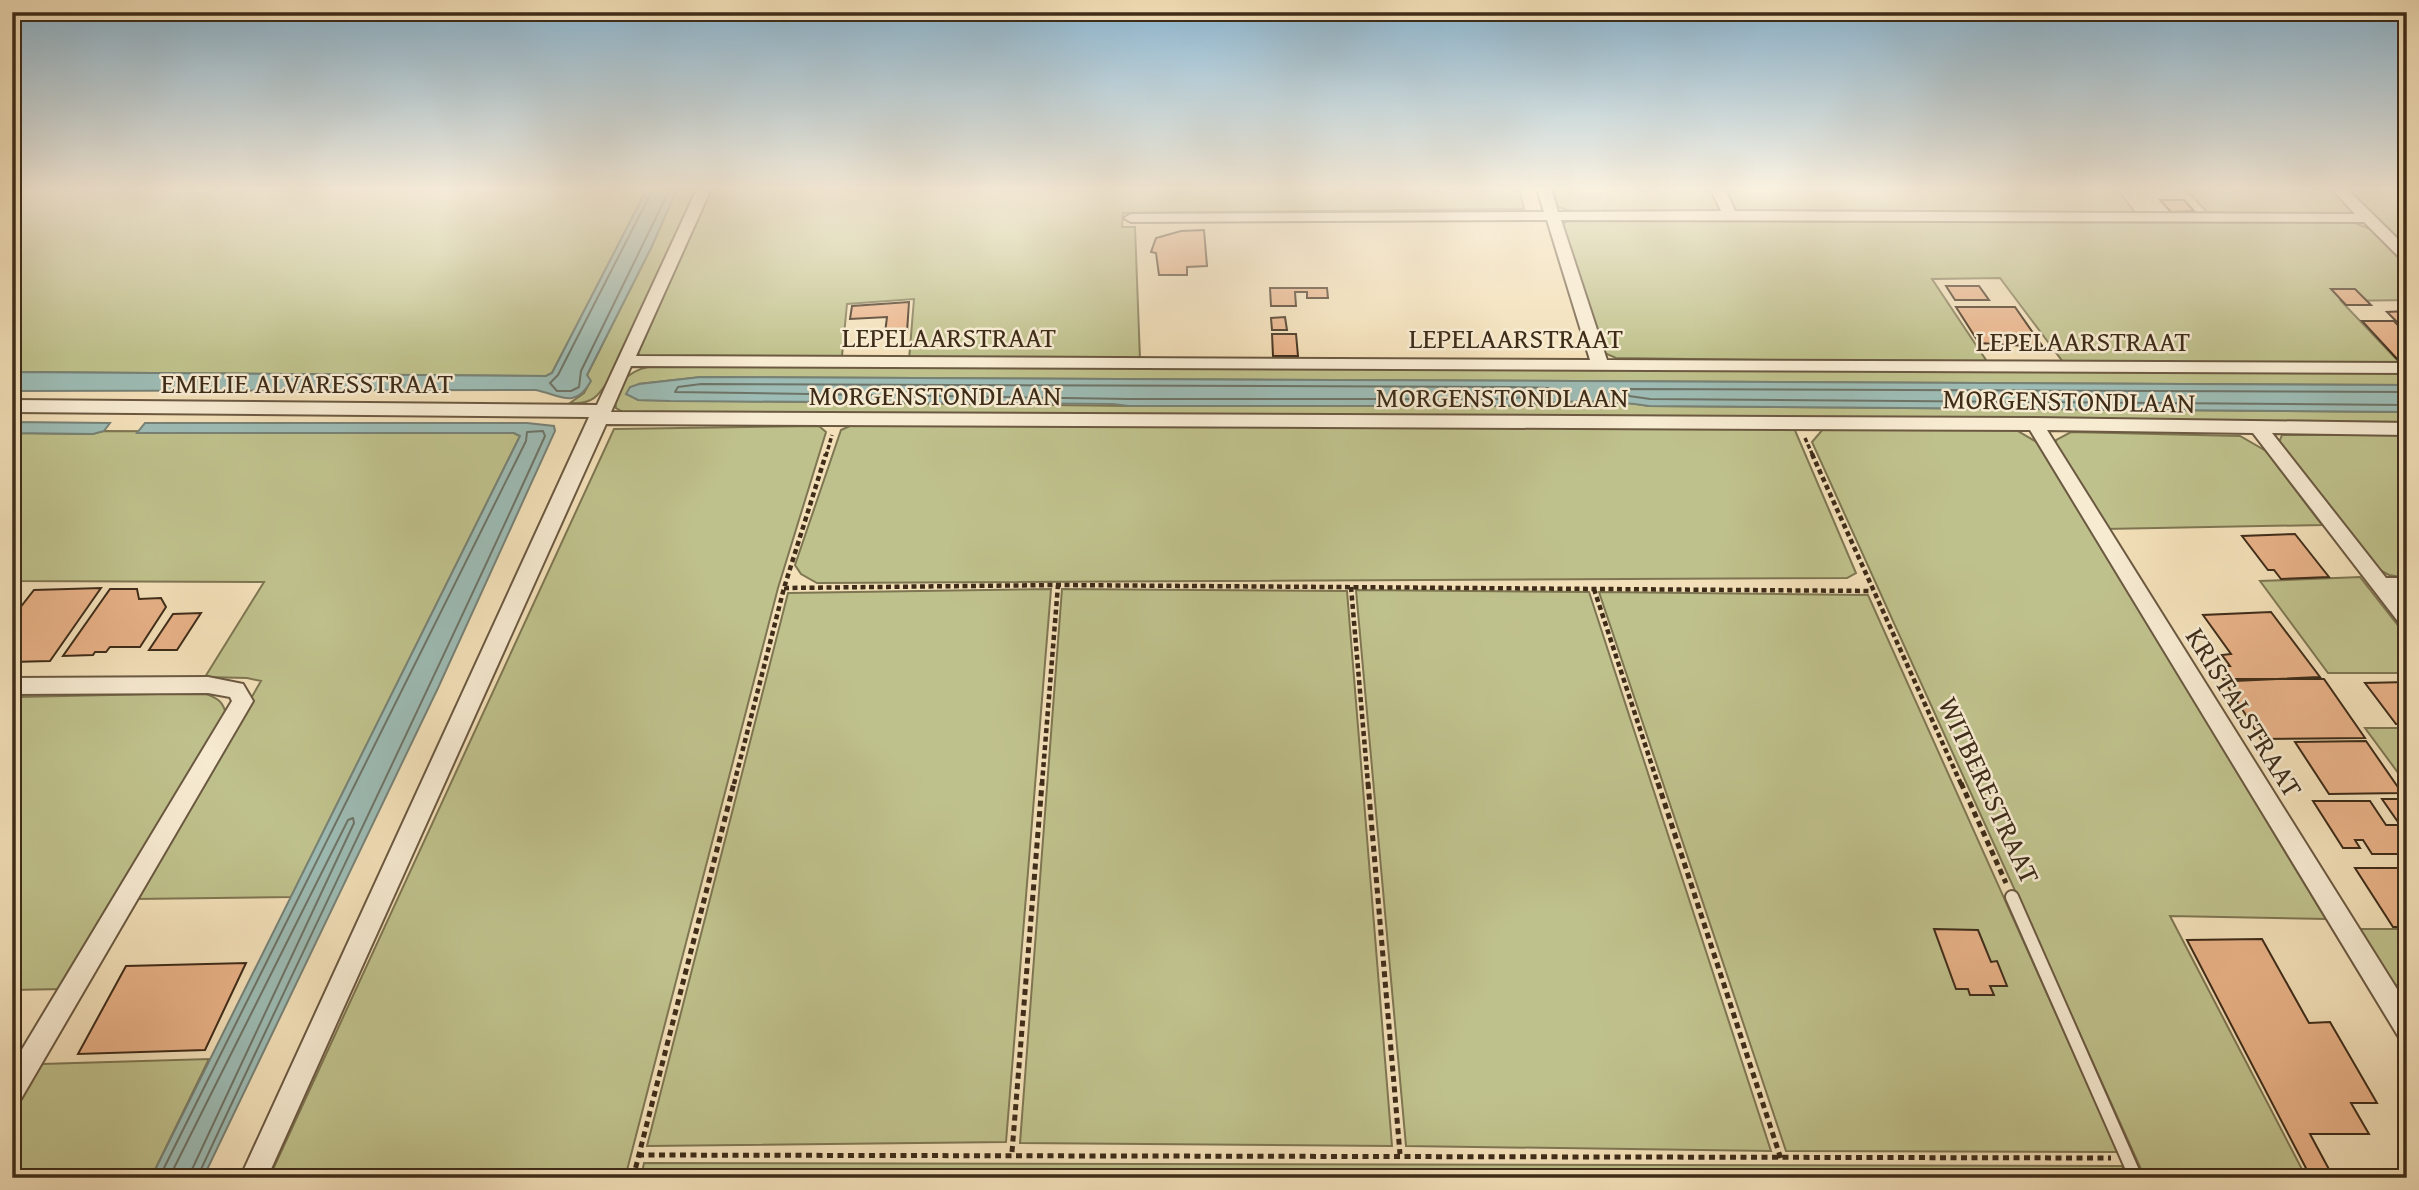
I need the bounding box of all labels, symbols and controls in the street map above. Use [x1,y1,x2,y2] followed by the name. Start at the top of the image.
[842,316,1057,357] street label: LEPELAARSTRAAT
[1409,317,1624,358] street label: LEPELAARSTRAAT
[1976,320,2191,361] street label: LEPELAARSTRAAT
[161,362,453,403] street label: EMELIE ALVARESSTRAAT
[809,374,1061,415] street label: MORGENSTONDLAAN
[1376,376,1628,417] street label: MORGENSTONDLAAN
[1942,377,2196,423] street label: MORGENSTONDLAAN
[2176,619,2314,805] street label: KRISTALSTRAAT
[1929,690,2051,891] street label: WITBERESTRAAT

